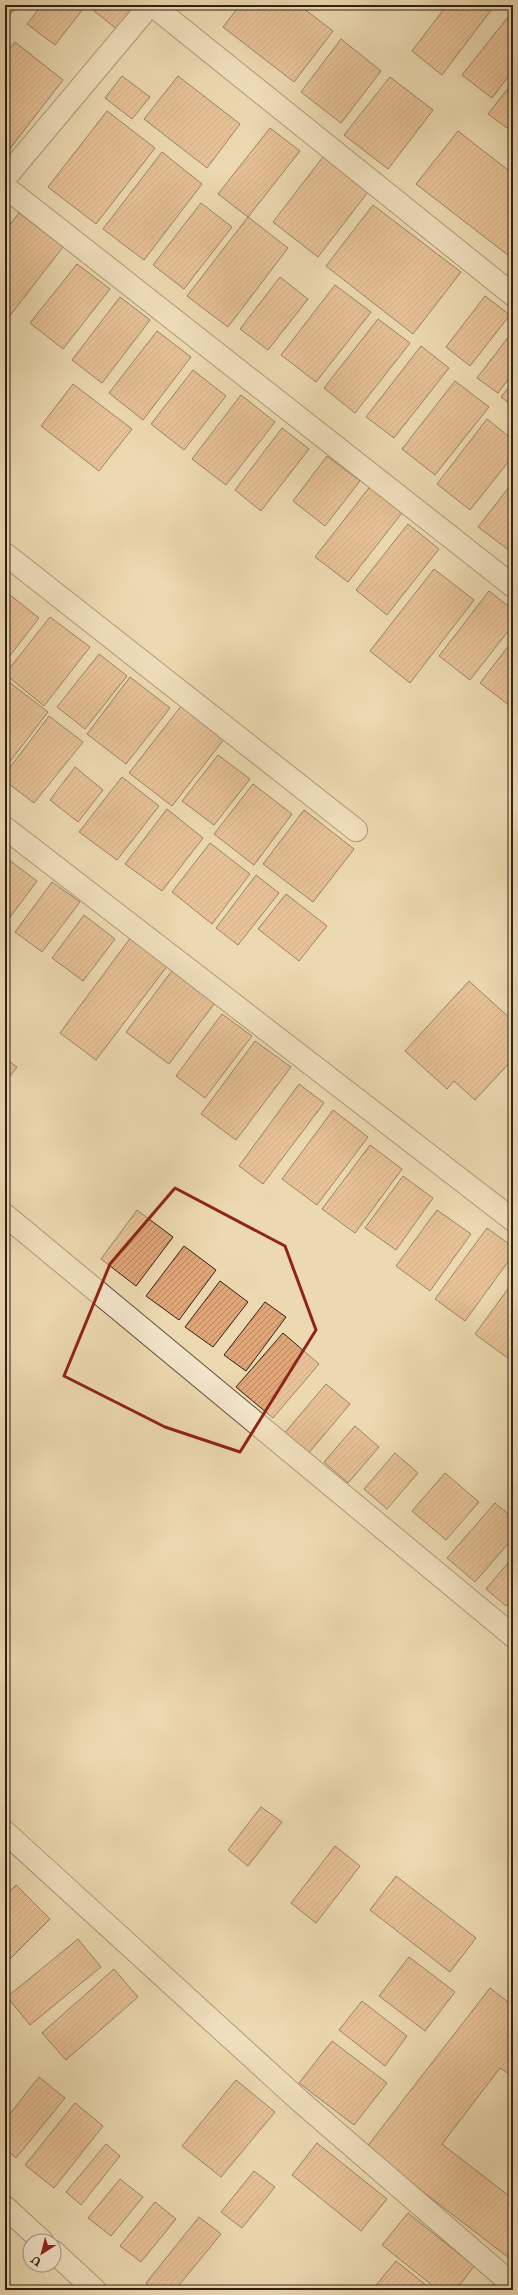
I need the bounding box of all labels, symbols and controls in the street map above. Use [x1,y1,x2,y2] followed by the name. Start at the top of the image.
[22,2233,62,2273] north arrow
[28,2251,45,2269] text: U

